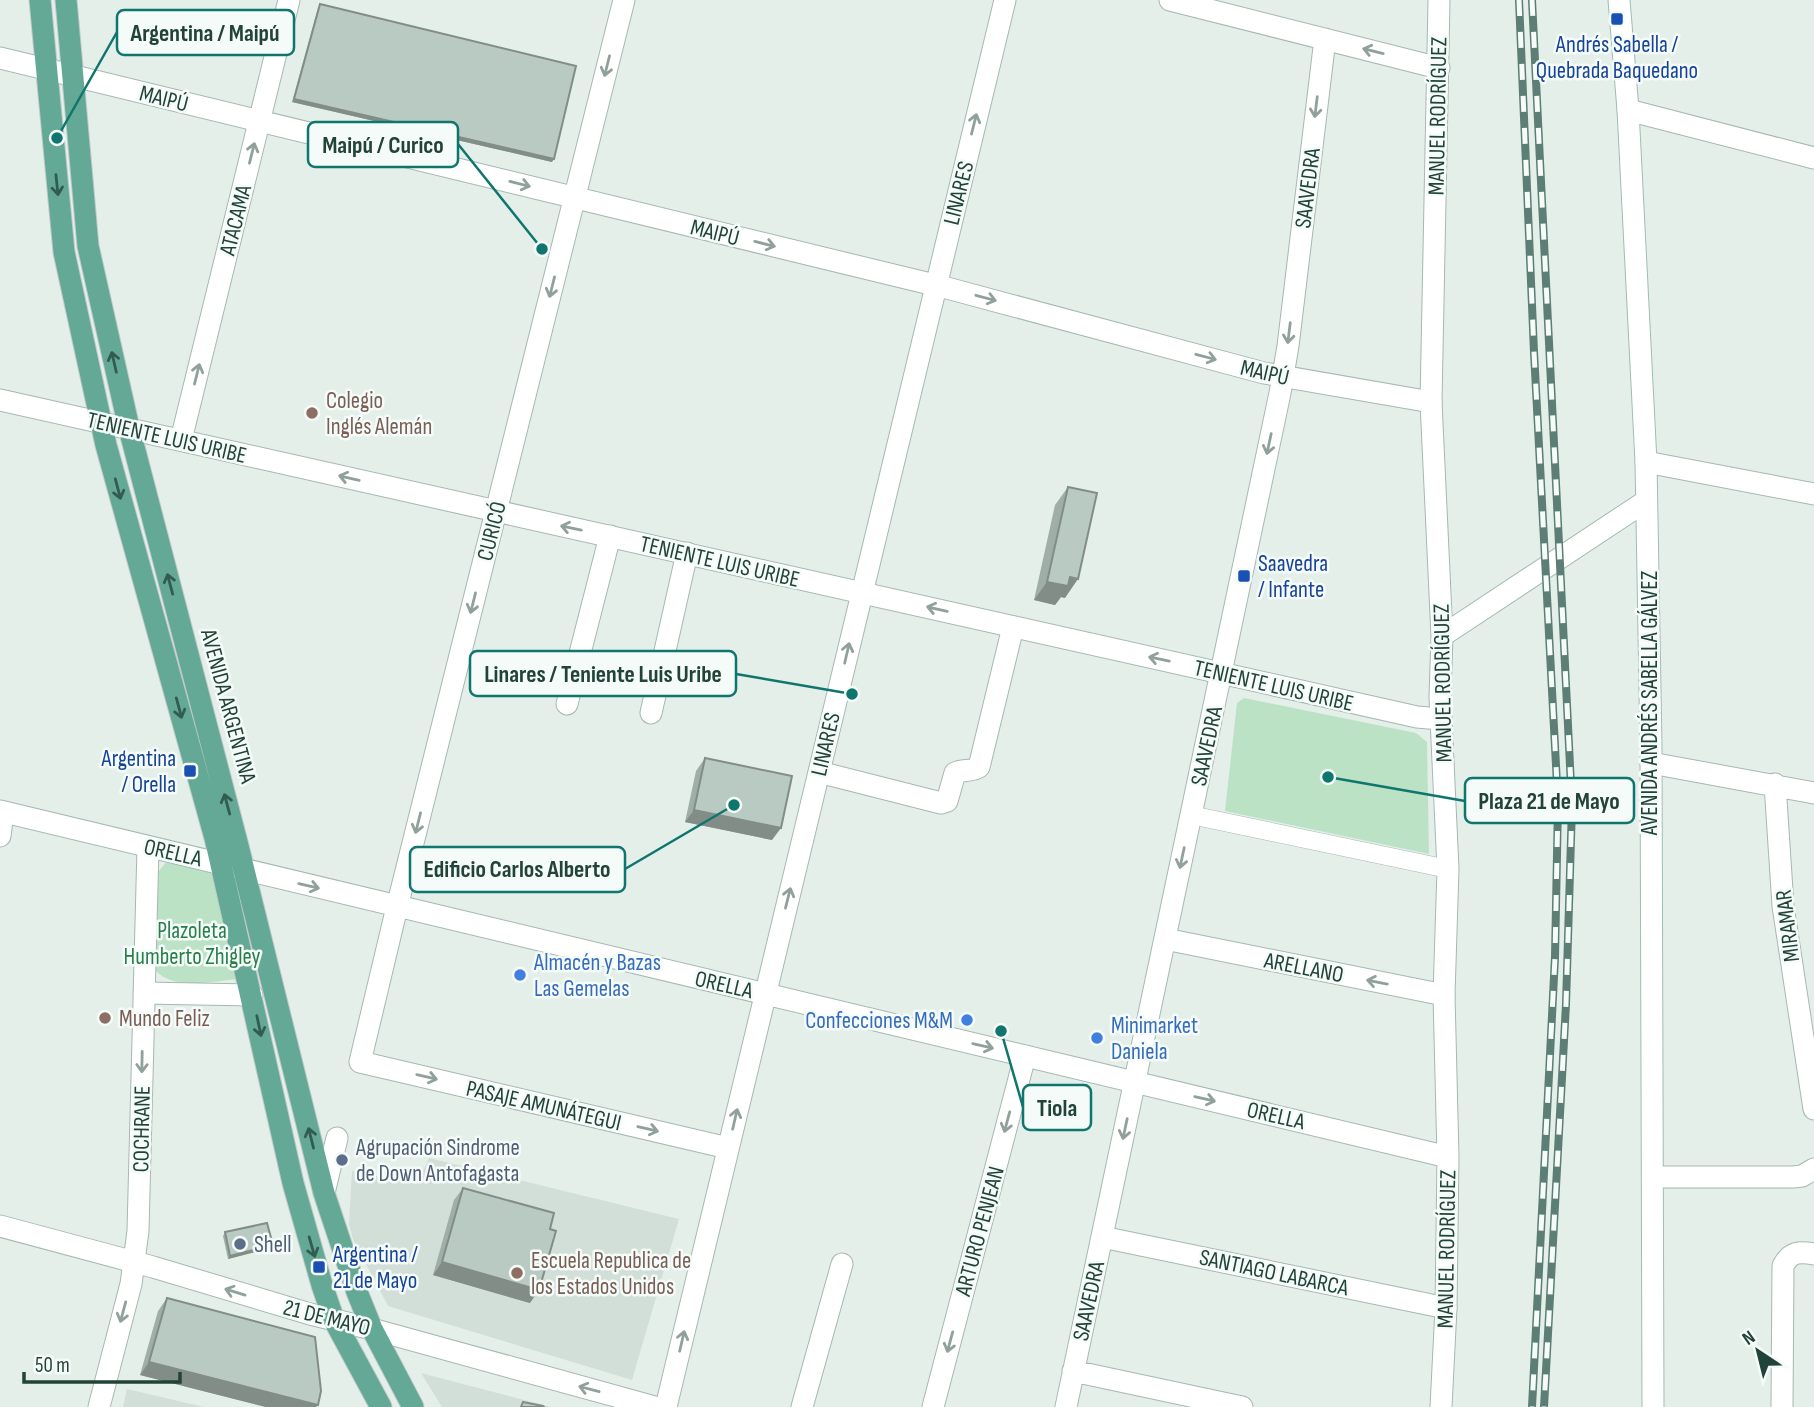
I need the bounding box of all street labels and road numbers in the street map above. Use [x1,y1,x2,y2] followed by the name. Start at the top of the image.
[1423,36,1453,196] street label: MANUEL RODRÍGUEZ
[136,79,191,119] street label: MAIPÚ
[1289,146,1327,230] street label: SAAVEDRA
[938,158,980,228] street label: LINARES
[213,182,258,259] street label: ATACAMA
[687,213,742,253] street label: MAIPÚ
[1238,354,1292,392] street label: MAIPÚ
[84,406,249,470] street label: TENIENTE LUIS URIBE
[471,499,513,564] street label: CURICÓ
[637,530,802,594] street label: TENIENTE LUIS URIBE
[1636,570,1664,836] street label: AVENIDA ANDRÉS SABELLA GÁLVEZ
[1428,603,1458,763] street label: MANUEL RODRÍGUEZ
[194,625,262,787] street label: AVENIDA ARGENTINA
[1191,654,1356,718] street label: TENIENTE LUIS URIBE
[1185,704,1229,789] street label: SAAVEDRA
[805,710,847,779] street label: LINARES
[141,833,205,873] street label: ORELLA
[1770,888,1806,964] street label: MIRAMAR
[1261,946,1346,989] street label: ARELLANO
[692,965,756,1005] street label: ORELLA
[463,1075,624,1137] street label: PASAJE AMUNÁTEGUI
[127,1085,157,1173] street label: COCHRANE
[1244,1096,1308,1136] street label: ORELLA
[949,1163,1011,1300] street label: ARTURO PENJEAN
[1432,1169,1462,1329] street label: MANUEL RODRÍGUEZ
[1197,1244,1351,1302] street label: SANTIAGO LABARCA
[1067,1259,1111,1344] street label: SAAVEDRA
[280,1294,373,1342] street label: 21 DE MAYO

